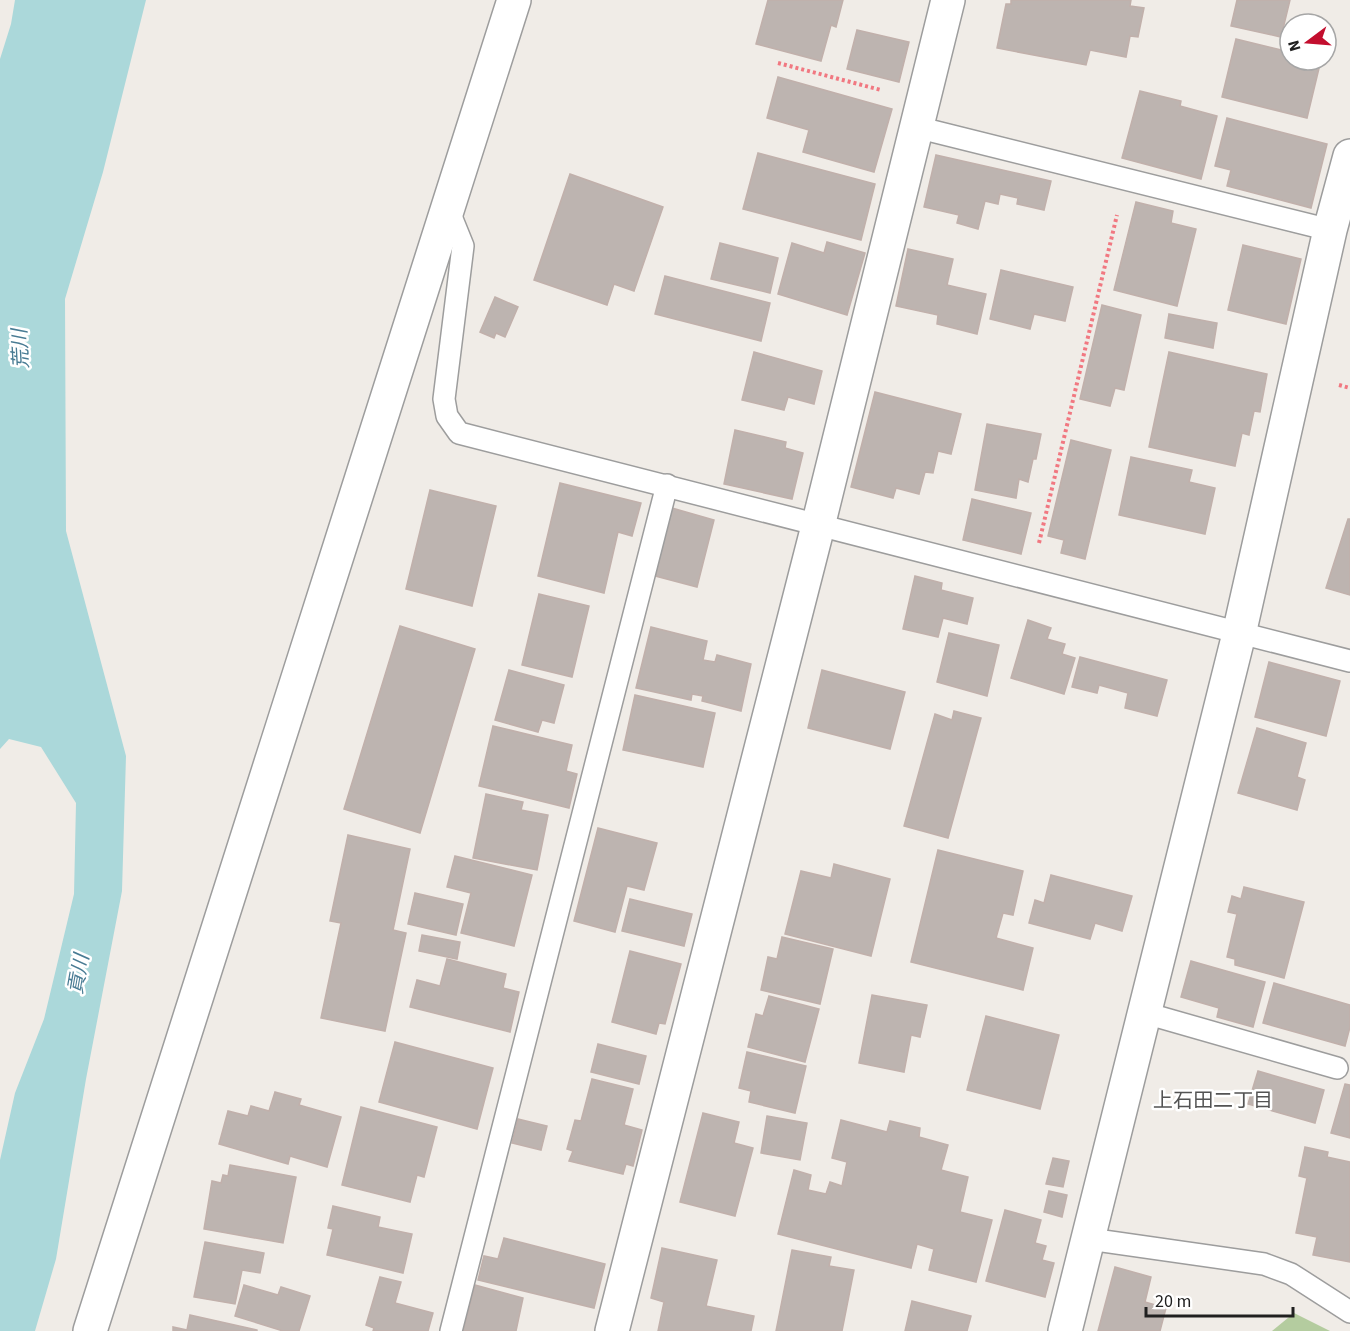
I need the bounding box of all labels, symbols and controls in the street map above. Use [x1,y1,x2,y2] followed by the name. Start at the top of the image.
[1278,12,1338,72] north arrow
[1283,38,1307,54] text: N
[6,326,36,370] water label: 荒川
[62,950,97,996] water label: 貢川
[1153,1087,1273,1115] district label: 上石田二丁目
[1146,1280,1293,1318] scale bar
[1155,1289,1191,1314] text: 20 m

